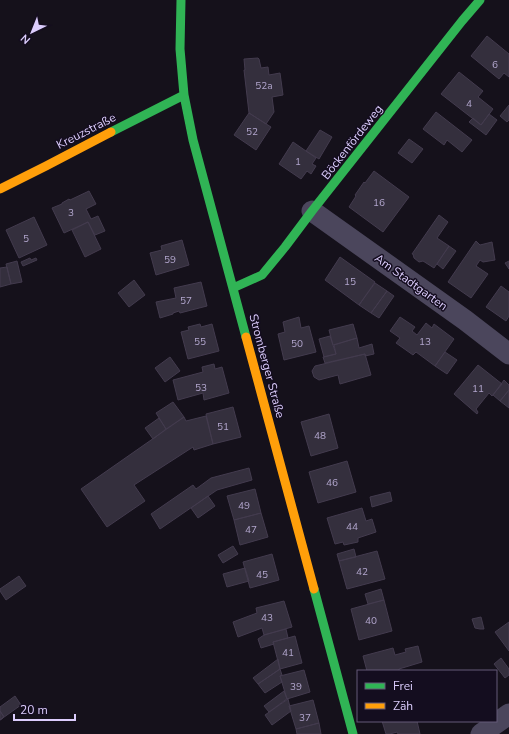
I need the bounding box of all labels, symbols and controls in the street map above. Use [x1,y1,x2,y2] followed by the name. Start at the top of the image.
[12,12,52,52] north arrow
[17,31,34,47] text: N
[492,58,498,72] house number: 6
[255,79,273,93] house number: 52a
[466,97,472,111] house number: 4
[318,101,386,183] street label: Böckenfördeweg
[54,109,118,153] street label: Kreuzstraße
[246,125,258,139] house number: 52
[295,155,301,169] house number: 1
[373,196,385,210] house number: 16
[68,206,74,220] house number: 3
[23,232,29,246] house number: 5
[371,250,451,314] street label: Am Stadtgarten
[164,253,176,267] house number: 59
[344,275,356,289] house number: 15
[180,294,192,308] house number: 57
[245,312,289,420] street label: Stromberger Straße
[194,335,206,349] house number: 55
[419,335,431,349] house number: 13
[291,337,303,351] house number: 50
[195,381,207,395] house number: 53
[472,382,484,396] house number: 11
[217,420,229,434] house number: 51
[314,429,326,443] house number: 48
[326,476,338,490] house number: 46
[238,499,250,513] house number: 49
[346,520,358,534] house number: 44
[245,523,257,537] house number: 47
[356,565,368,579] house number: 42
[256,568,268,582] house number: 45
[261,611,273,625] house number: 43
[365,614,377,628] house number: 40
[282,646,294,660] house number: 41
[357,670,497,722] legend
[393,678,413,694] text: Frei
[290,680,302,694] house number: 39
[14,696,75,722] scale bar
[393,698,413,714] text: Zäh
[20,702,48,718] text: 20 m
[299,711,311,725] house number: 37

